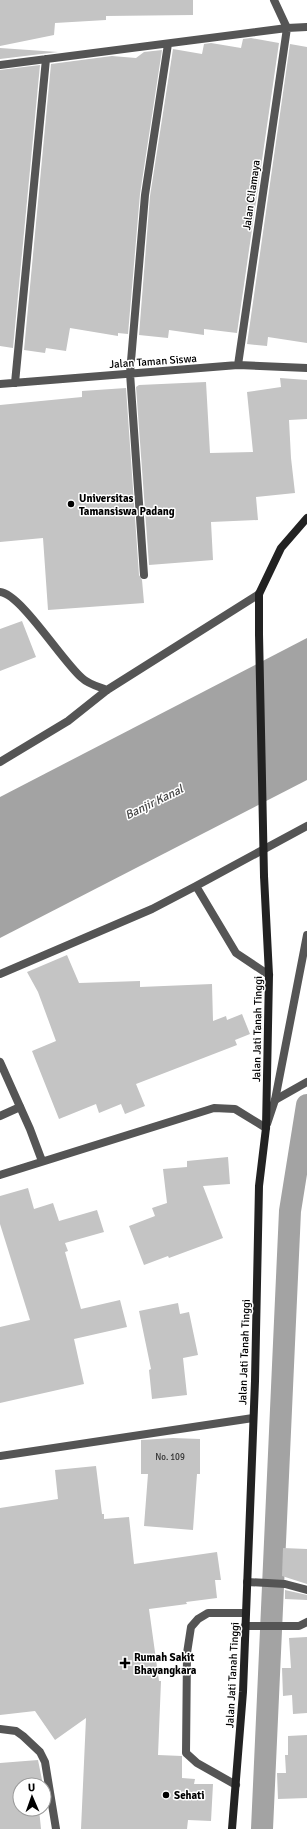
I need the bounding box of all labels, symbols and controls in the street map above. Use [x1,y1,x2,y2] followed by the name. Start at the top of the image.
[240,159,263,231] street label: Jalan Cilamaya
[109,352,198,371] street label: Jalan Taman Siswa
[79,492,175,518] place label: Universitas Tamansiswa Padang
[66,499,76,509] marker: Universitas Tamansiswa Padang
[123,781,187,823] water label: Banjir Kanal
[250,976,265,1082] street label: Jalan Jati Tanah Tinggi
[236,1299,253,1405] street label: Jalan Jati Tanah Tinggi
[155,1452,185,1463] house number: No. 109
[223,1622,242,1728] street label: Jalan Jati Tanah Tinggi
[134,1651,197,1677] place label: Rumah Sakit Bhayangkara
[119,1657,131,1669] marker: Rumah Sakit Bhayangkara
[12,1777,52,1817] north arrow
[28,1781,36,1794] text: U
[174,1789,205,1802] place label: Sehati
[161,1790,171,1800] marker: Sehati

